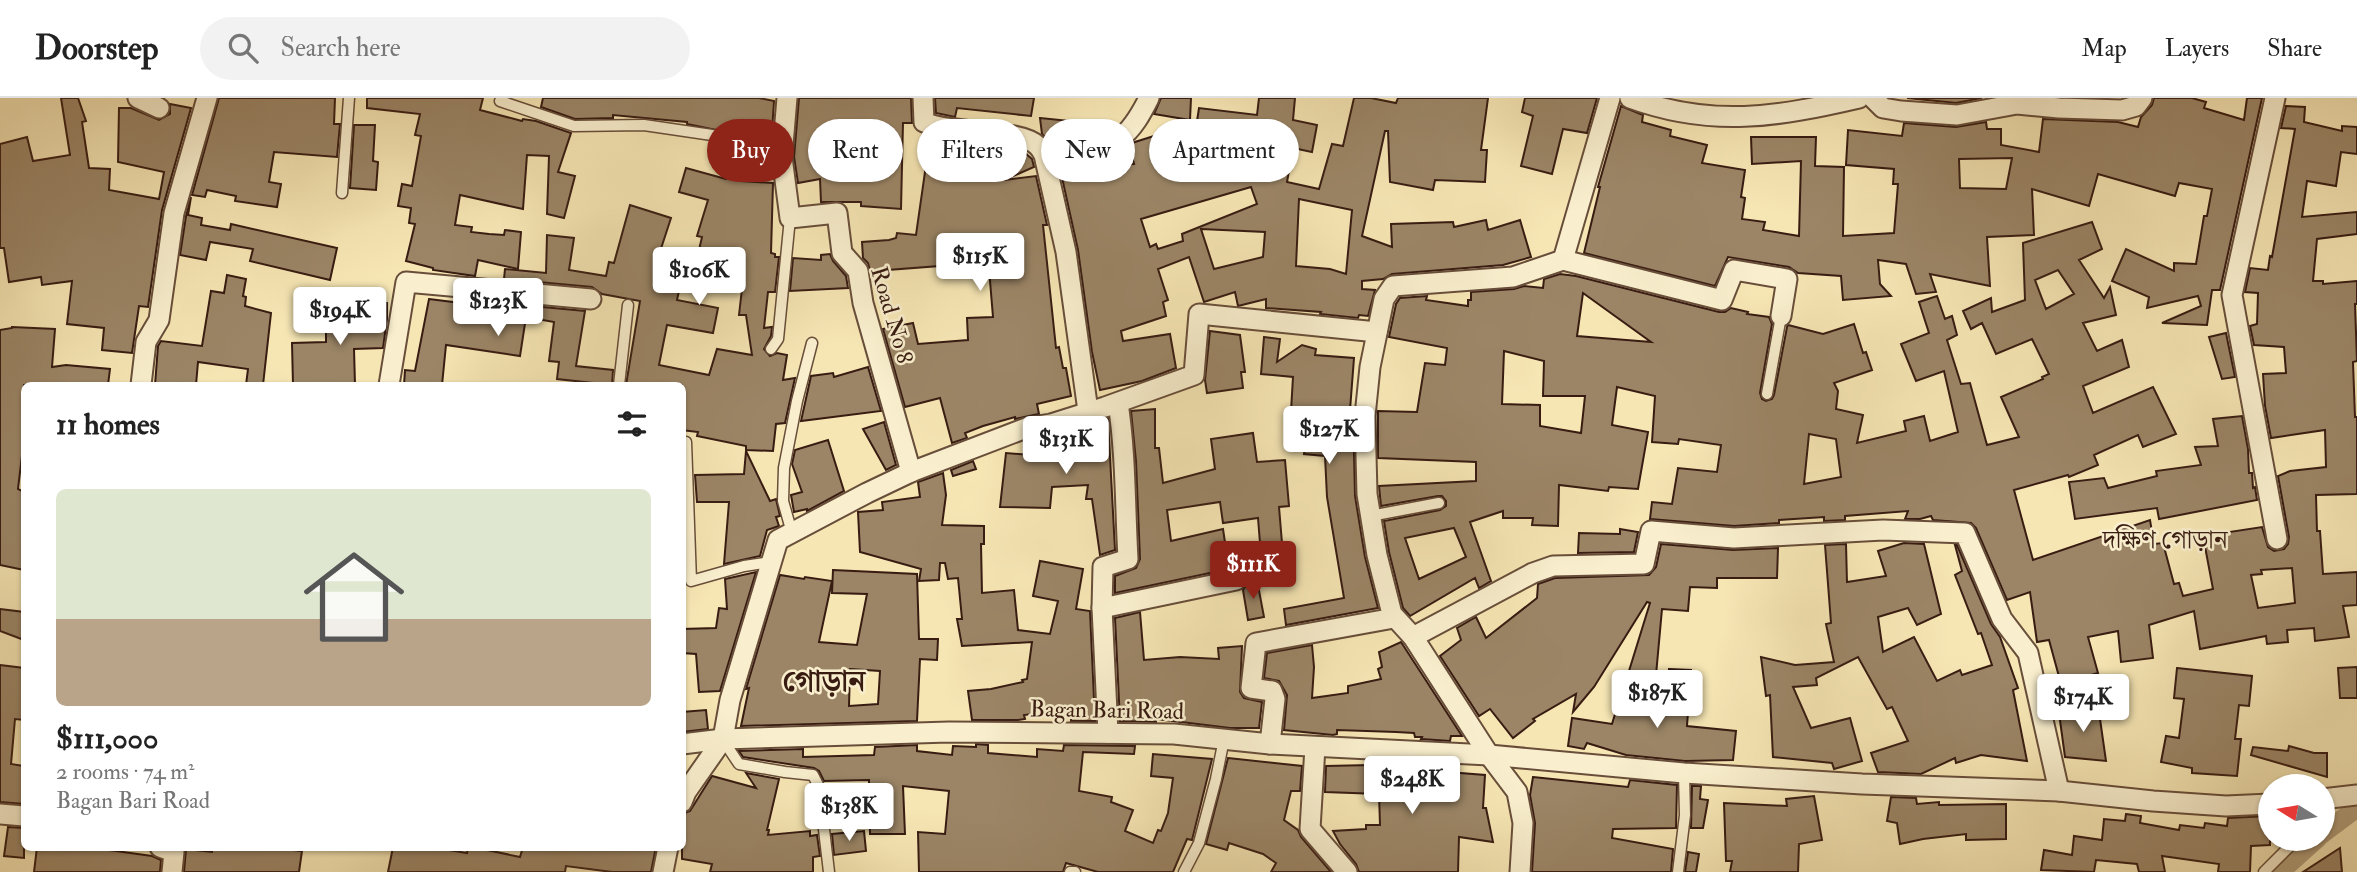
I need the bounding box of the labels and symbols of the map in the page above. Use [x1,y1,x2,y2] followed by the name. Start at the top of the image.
[931,234,1029,293] pin: $115K
[650,248,748,307] pin: $106K
[864,263,920,367] street label: Road No 8
[449,278,547,338] pin: $123K
[291,288,389,347] pin: $194K
[1280,406,1378,466] pin: $127K
[1017,416,1115,476] pin: $131K
[2101,524,2229,556] district label: দক্ষিণ গোড়ান
[1204,542,1302,601] pin: $111K
[783,663,867,700] district label: গোড়ান
[1608,670,1706,730] pin: $187K
[2034,674,2132,734] pin: $174K
[1030,694,1184,726] street label: Bagan Bari Road
[1363,756,1461,816] pin: $248K
[2258,774,2334,850] north arrow
[800,784,898,843] pin: $138K

